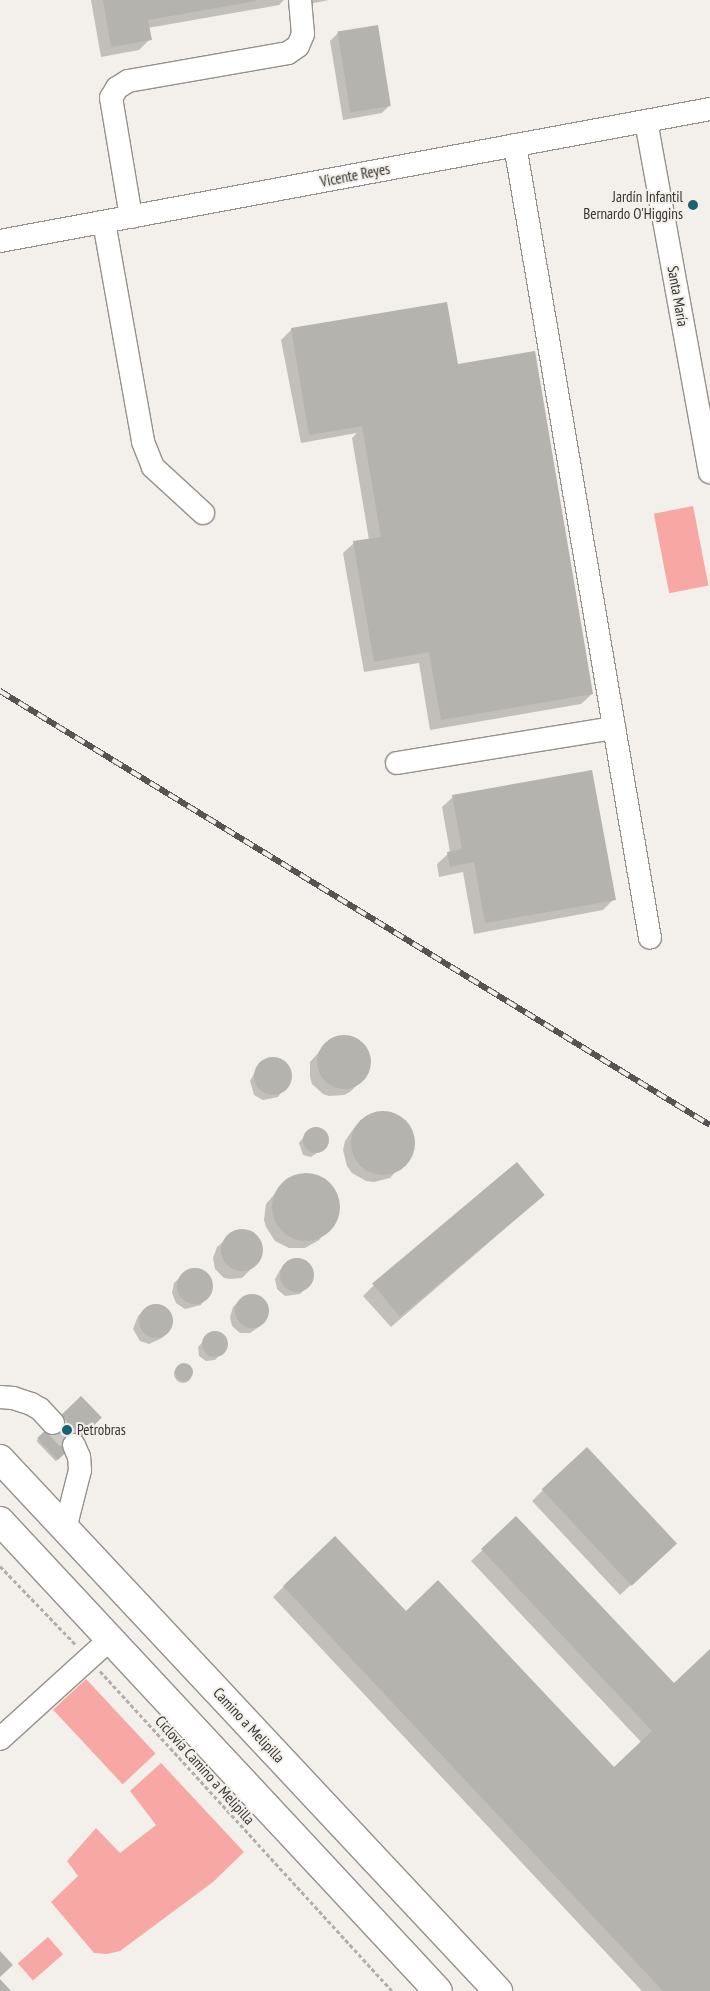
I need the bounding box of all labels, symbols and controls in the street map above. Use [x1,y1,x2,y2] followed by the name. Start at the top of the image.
[318,159,392,191] street label: Vicente Reyes
[583,187,683,222] place label: Jardín Infantil Bernardo O'Higgins
[687,199,699,211] marker: Jardín Infantil Bernardo O'Higgins
[664,264,692,328] street label: Santa María
[77,1421,126,1439] place label: Petrobras
[61,1424,73,1436] marker: Petrobras
[210,1684,288,1766] street label: Camino a Melipilla
[151,1712,259,1828] street label: Ciclovía Camino a Melipilla

